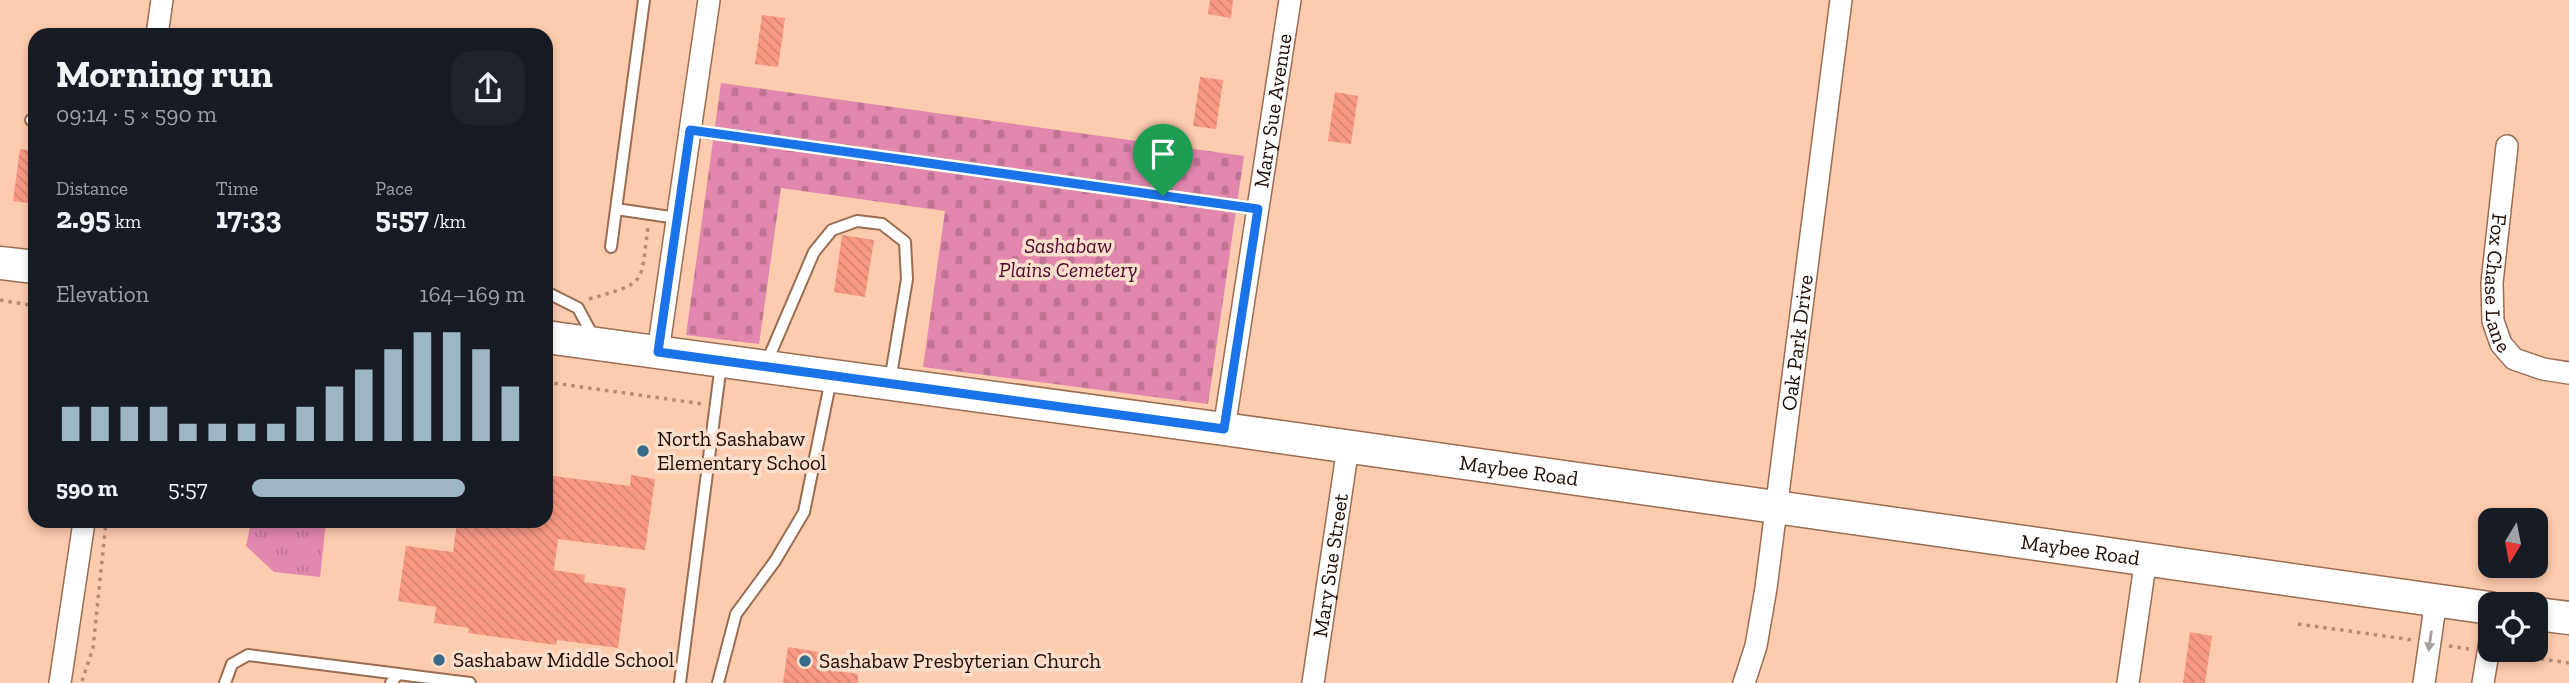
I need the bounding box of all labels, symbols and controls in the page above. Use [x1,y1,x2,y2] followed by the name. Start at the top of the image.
[1248,32,1297,190] street label: Mary Sue Avenue
[56,51,273,97] text: Morning run
[451,51,525,125] button: share
[56,100,217,128] text: 09:14 · 5 × 590 m
[1133,124,1193,196] pin
[1144,135,1182,173] icon: arrive
[56,177,128,200] text: Distance
[216,177,258,200] text: Time
[375,177,413,200] text: Pace
[56,200,111,236] text: 2.95
[216,200,281,236] text: 17:33
[375,200,429,236] text: 5:57
[111,210,141,233] text: km
[429,210,466,233] text: /km
[2480,212,2516,358] street label: Fox Chase Lane
[999,233,1137,282] park label: Sashabaw Plains Cemetery
[1776,273,1818,412] street label: Oak Park Drive
[56,280,149,308] text: Elevation
[420,280,525,308] text: 164–169 m
[657,426,827,475] place label: North Sashabaw Elementary School
[635,443,651,459] marker: North Sashabaw Elementary School
[1458,449,1580,491] street label: Maybee Road
[56,474,118,502] text: 590 m
[168,474,208,502] text: 5:57
[1307,491,1353,639] street label: Mary Sue Street
[2478,508,2548,578] north arrow
[2478,508,2548,662] map controls
[2019,529,2142,570] street label: Maybee Road
[2478,592,2548,662] button: locate
[2424,631,2435,653] one-way arrow
[453,647,675,672] place label: Sashabaw Middle School
[819,648,1101,673] place label: Sashabaw Presbyterian Church
[431,652,447,668] marker: Sashabaw Middle School
[797,653,813,669] marker: Sashabaw Presbyterian Church

